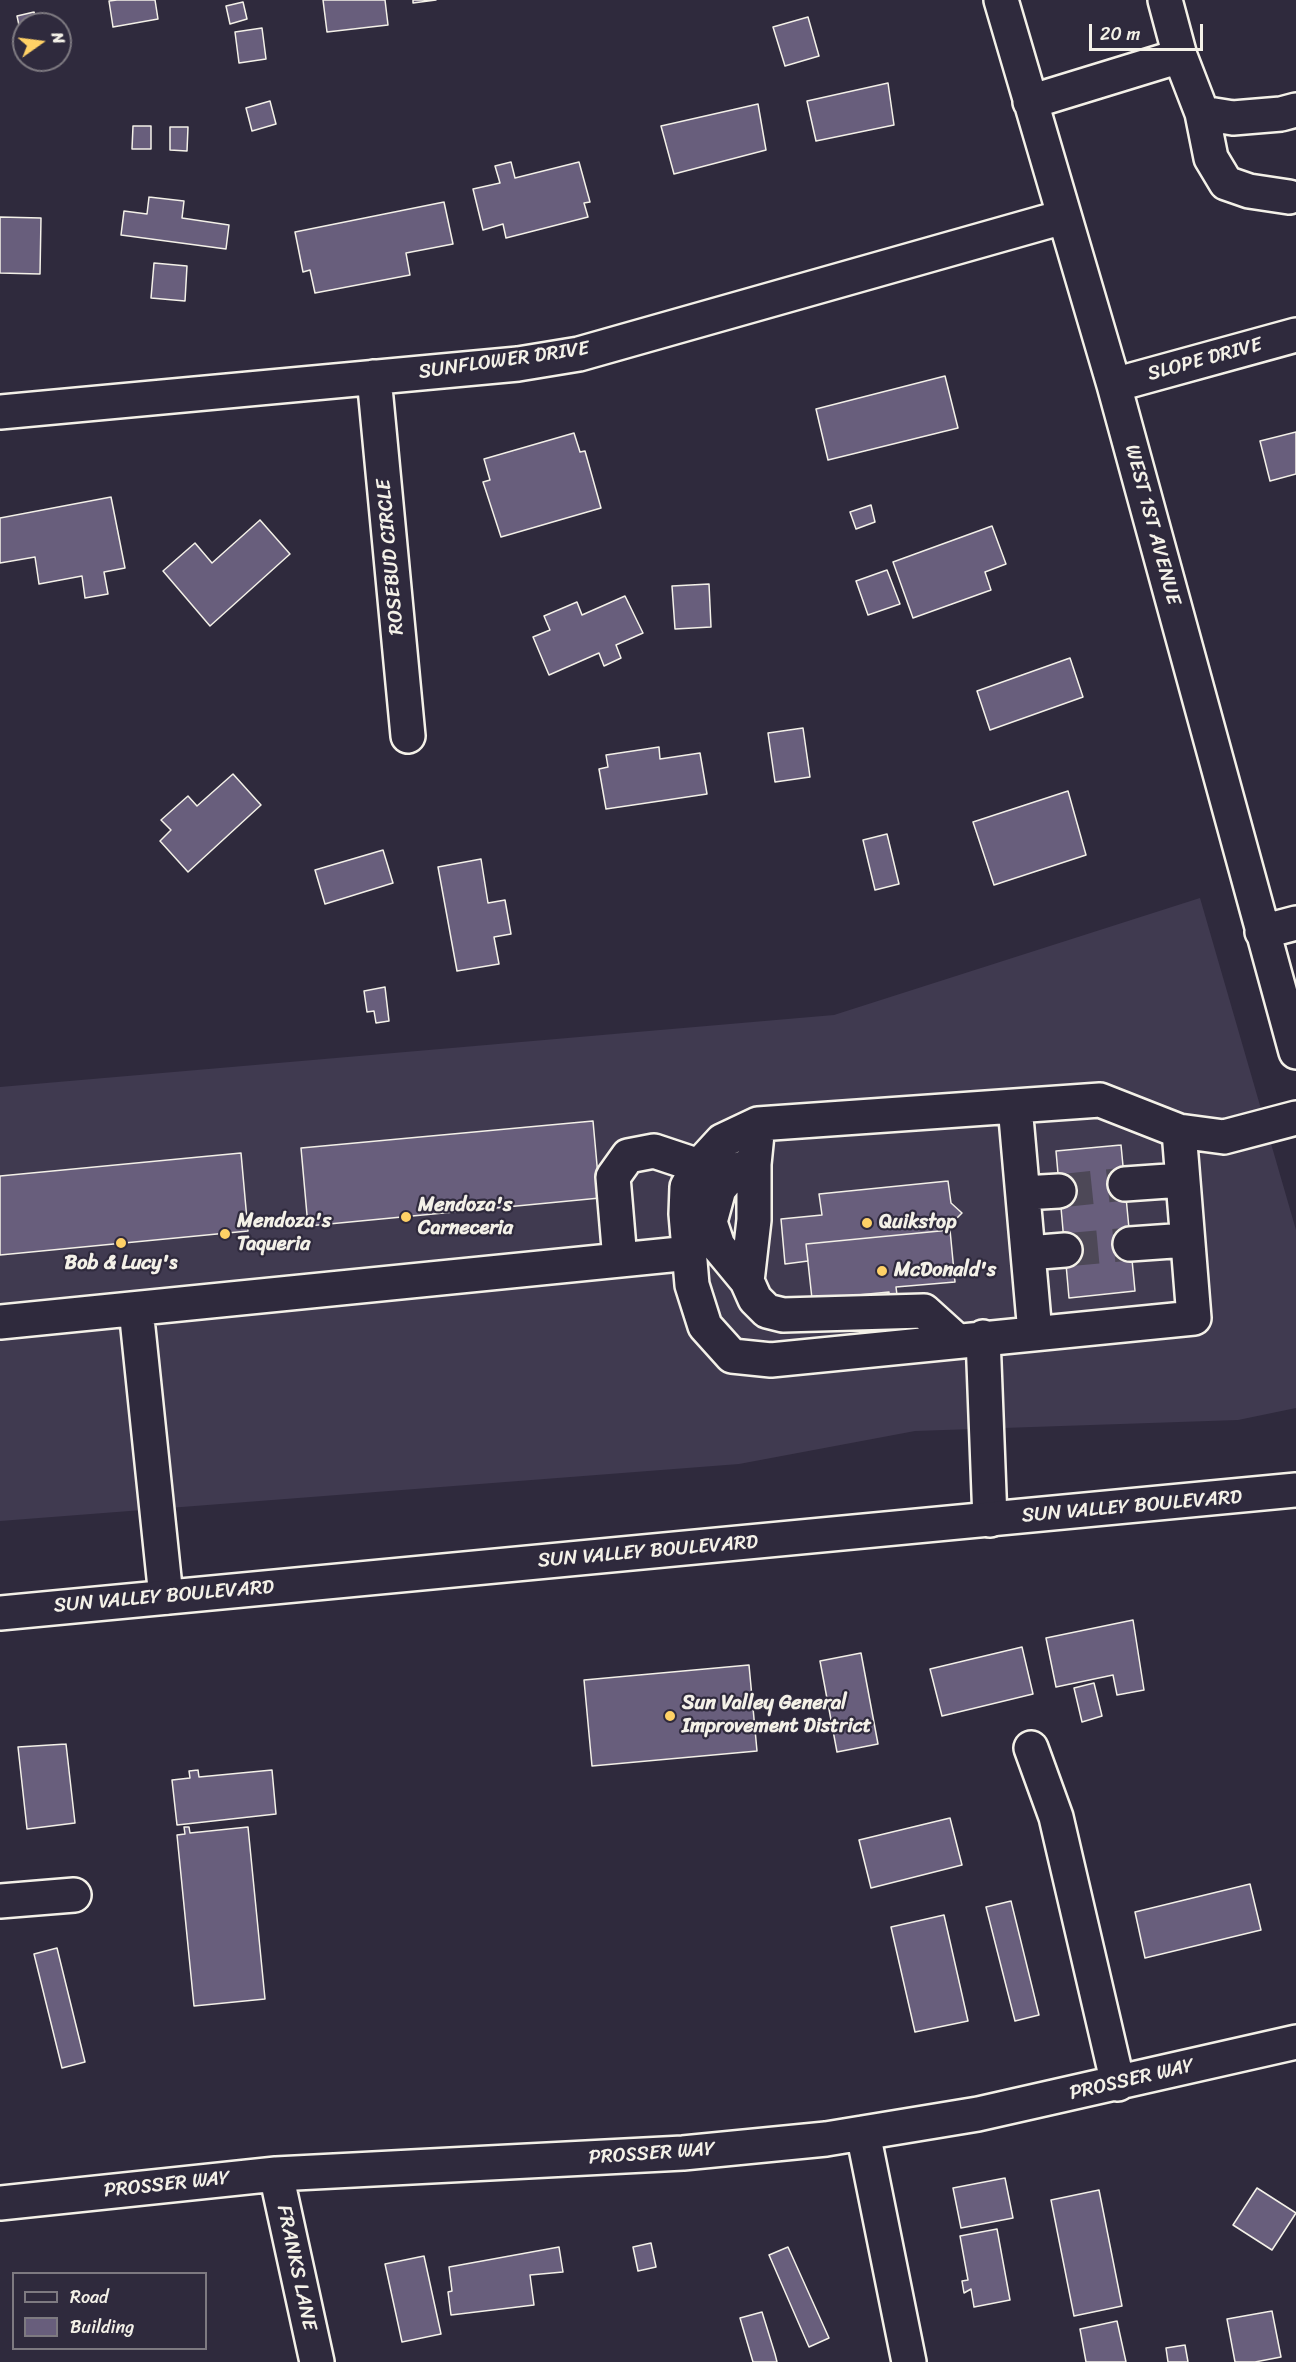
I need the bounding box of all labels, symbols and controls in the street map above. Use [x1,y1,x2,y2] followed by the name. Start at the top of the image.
[12,12,72,72] north arrow
[1092,12,1206,50] scale bar
[1100,18,1140,50] text: 20 m
[43,29,73,47] text: N
[1145,333,1265,387] street label: SLOPE DRIVE
[417,337,591,385] street label: SUNFLOWER DRIVE
[1119,442,1185,608] street label: WEST 1ST AVENUE
[372,478,410,636] street label: ROSEBUD CIRCLE
[418,1194,513,1241] place label: Mendoza's Carneceria
[237,1210,331,1257] place label: Mendoza's Taqueria
[399,1210,413,1224] marker: Mendoza's Carneceria
[879,1211,957,1235] place label: Quikstop
[860,1216,874,1230] marker: Quikstop
[218,1227,232,1241] marker: Mendoza's Taqueria
[114,1236,128,1250] marker: Bob & Lucy's
[65,1252,177,1276] place label: Bob & Lucy's
[894,1259,996,1283] place label: McDonald's
[875,1264,889,1278] marker: McDonald's
[1021,1485,1243,1529] street label: SUN VALLEY BOULEVARD
[537,1530,759,1574] street label: SUN VALLEY BOULEVARD
[53,1575,275,1619] street label: SUN VALLEY BOULEVARD
[682,1692,871,1739] place label: Sun Valley General Improvement District
[663,1709,677,1723] marker: Sun Valley General Improvement District
[1067,2054,1197,2106] street label: PROSSER WAY
[588,2138,716,2170] street label: PROSSER WAY
[103,2166,231,2204] street label: PROSSER WAY
[271,2203,321,2333] street label: FRANKS LANE
[12,2272,207,2350] legend
[70,2281,109,2313] text: Road
[70,2311,134,2343] text: Building

